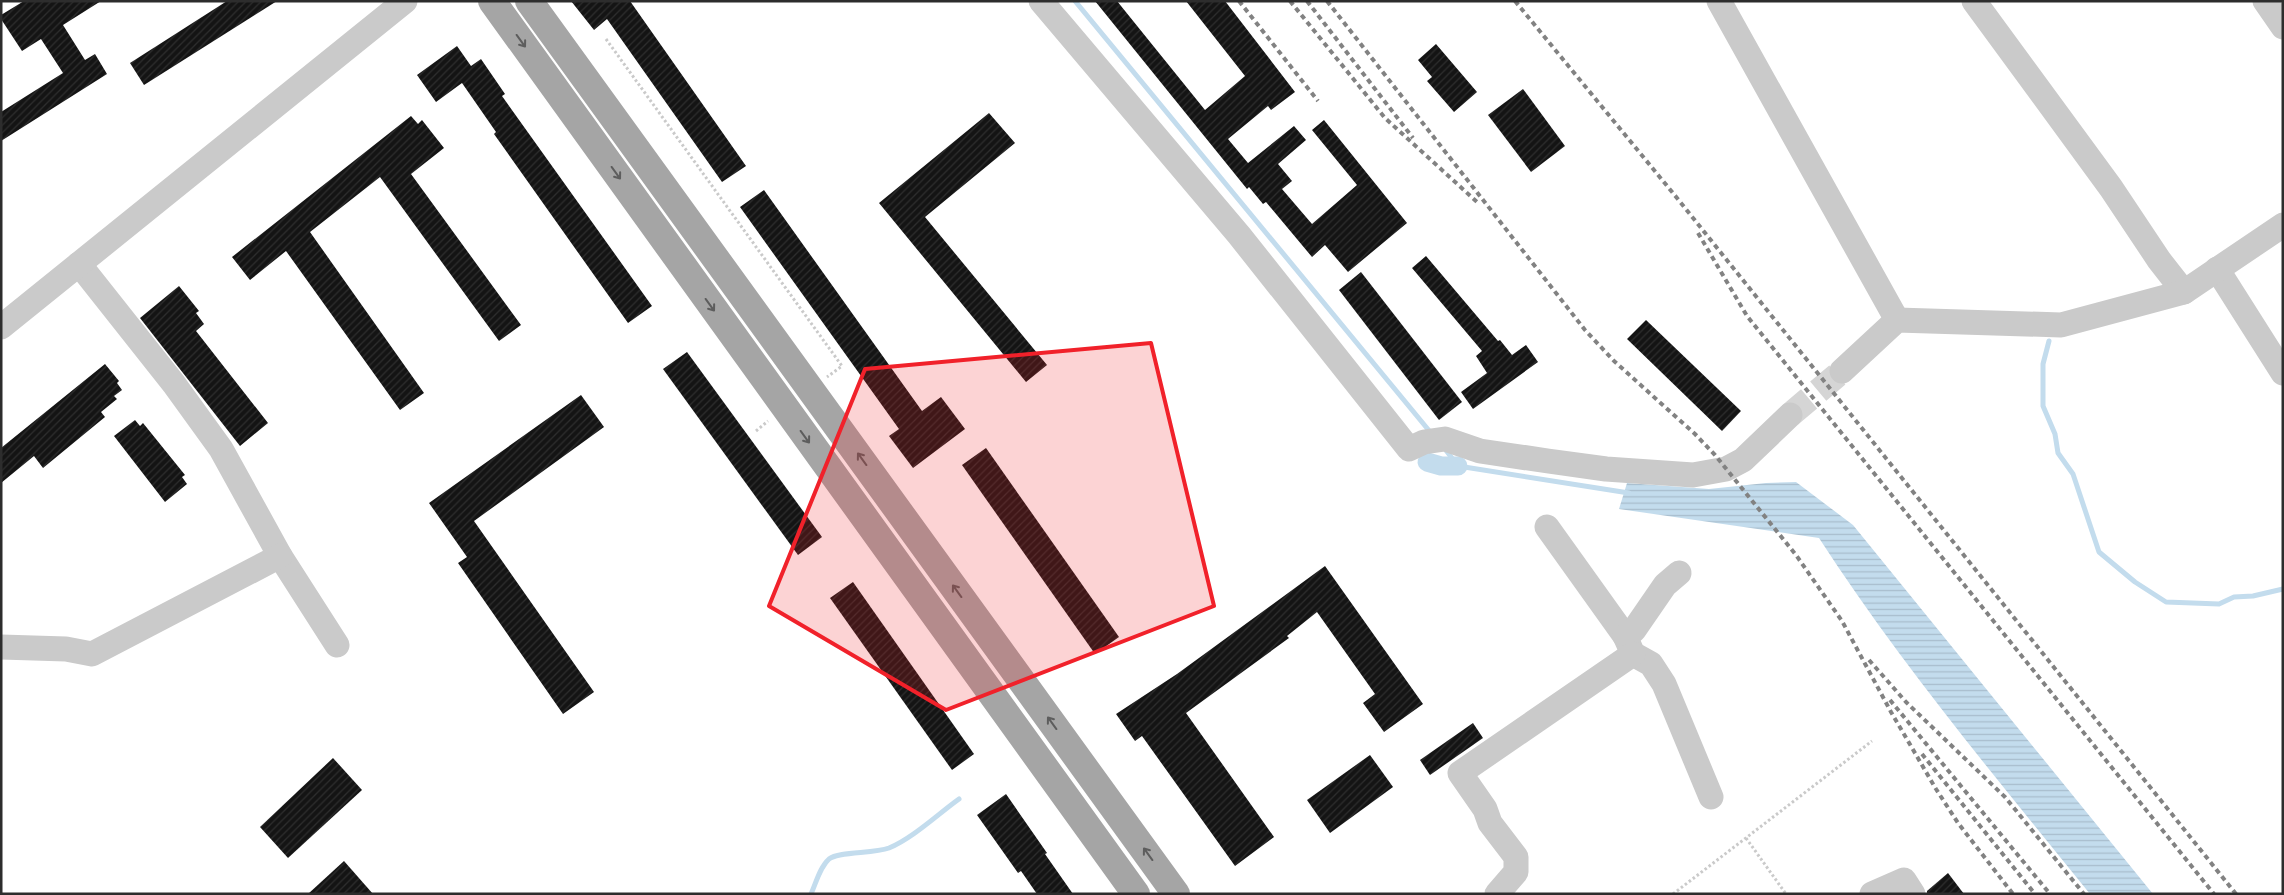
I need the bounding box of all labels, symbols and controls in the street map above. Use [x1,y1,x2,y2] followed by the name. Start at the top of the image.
[516,34,526,48] one-way arrow
[610,166,621,179] one-way arrow
[705,298,715,312] one-way arrow
[800,430,810,444] one-way arrow
[857,452,867,466] one-way arrow
[952,584,962,598] one-way arrow
[1047,716,1057,730] one-way arrow
[1142,848,1153,861] one-way arrow

